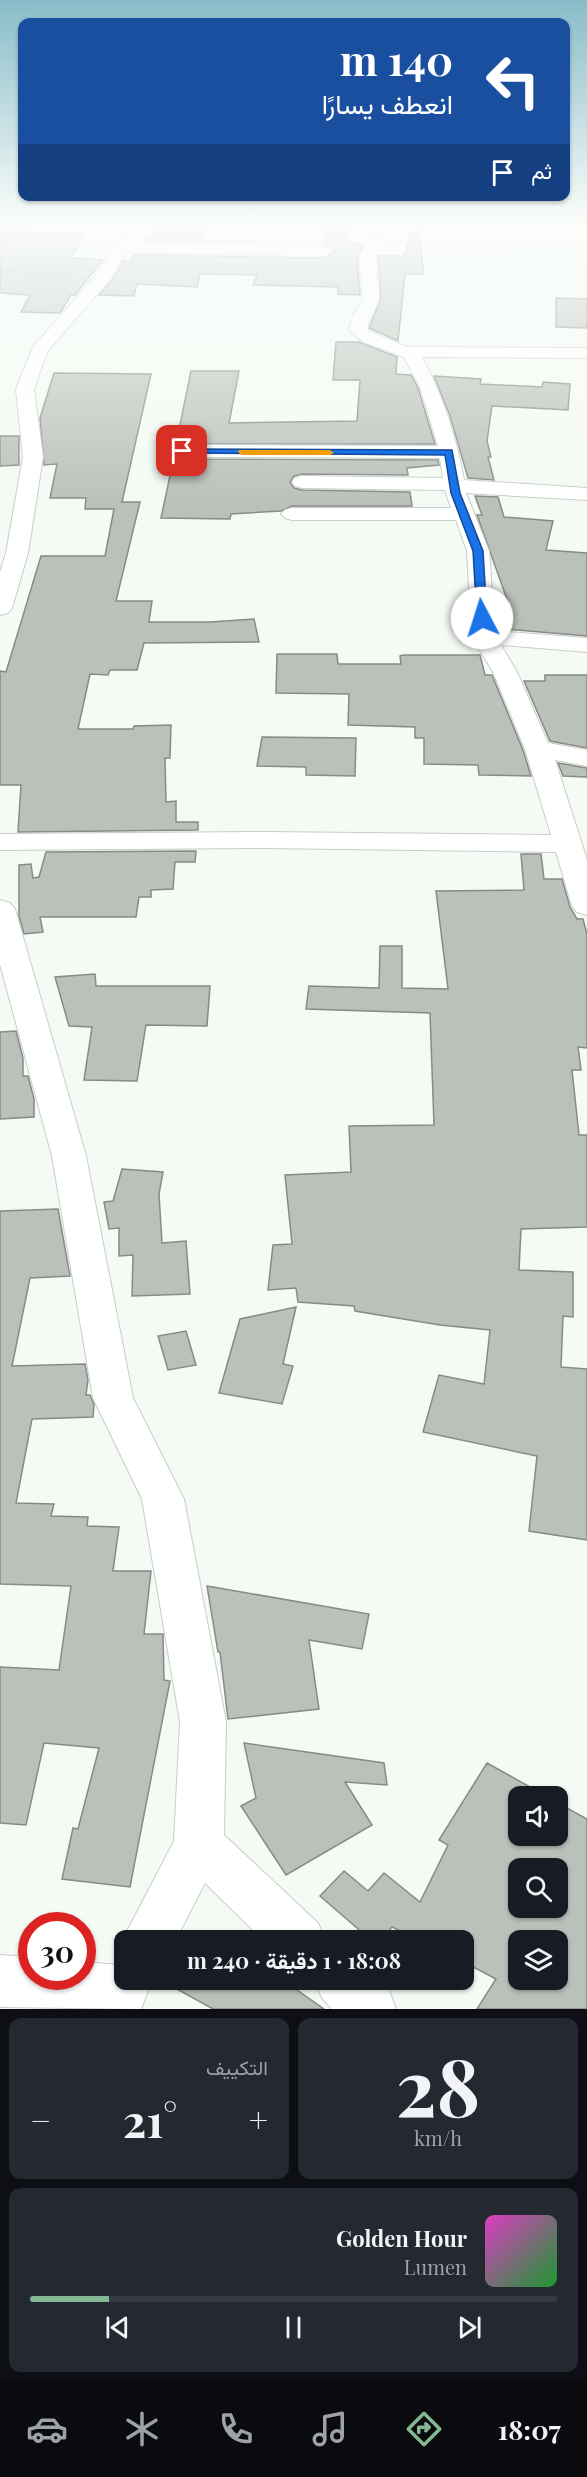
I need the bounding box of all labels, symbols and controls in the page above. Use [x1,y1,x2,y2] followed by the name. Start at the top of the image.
[340,31,453,87] text: 140 m
[474,42,552,120] icon: left
[322,85,453,121] text: انعطف يسارًا
[531,155,552,185] text: ثم
[486,156,519,189] icon: arrive
[156,425,207,476] pin
[165,434,198,467] icon: arrive
[450,586,514,650] position arrow
[508,1786,568,1990] map controls
[508,1786,568,1846] button: sound
[508,1858,568,1918] button: search
[18,1912,96,1990] speed limit sign: 30
[508,1930,568,1990] button: layers
[187,1945,401,1975] text: 18:08 · 1 دقيقة · 240 m
[396,2033,480,2137] text: 28
[206,2053,268,2080] text: التكييف
[123,2089,177,2149] text: 21°
[30,2097,51,2141] text: −
[249,2097,268,2141] text: +
[414,2124,462,2151] text: km/h
[336,2223,467,2253] text: Golden Hour
[404,2253,467,2280] text: Lumen
[101,2311,134,2344] icon: previous
[277,2311,310,2344] icon: pause
[453,2311,486,2344] icon: next
[26,2408,68,2450] icon: car
[121,2408,163,2450] icon: climate
[215,2408,257,2450] icon: phone
[309,2408,351,2450] icon: music
[403,2408,445,2450] icon: directions
[498,2411,561,2447] text: 18:07

